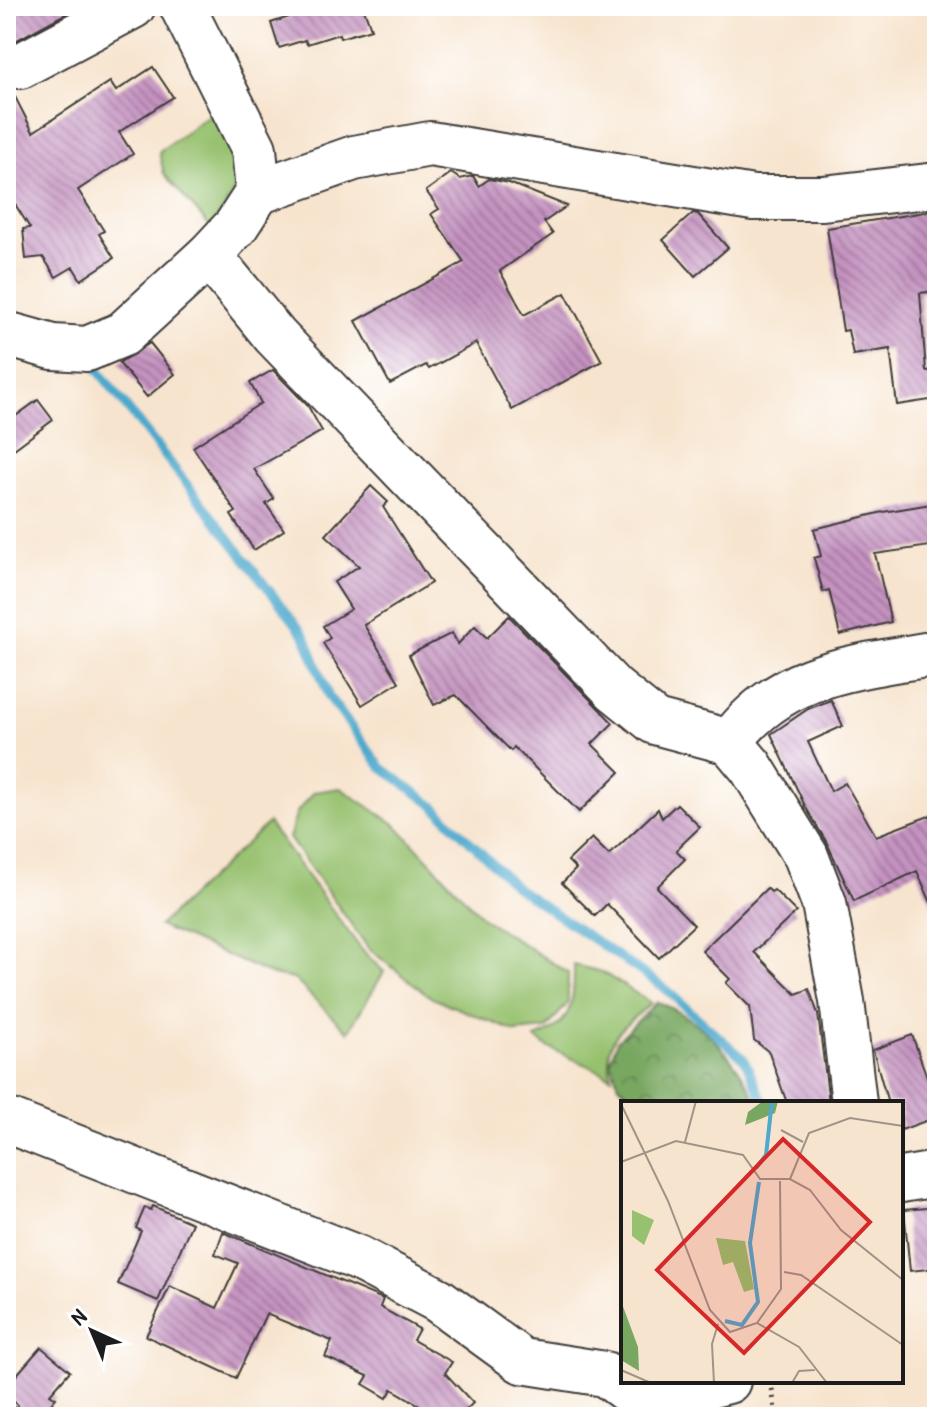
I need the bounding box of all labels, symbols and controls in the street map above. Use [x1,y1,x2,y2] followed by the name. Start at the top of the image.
[621,1101,903,1383] inset map
[52,1291,132,1371] north arrow
[63,1302,93,1331] text: N

